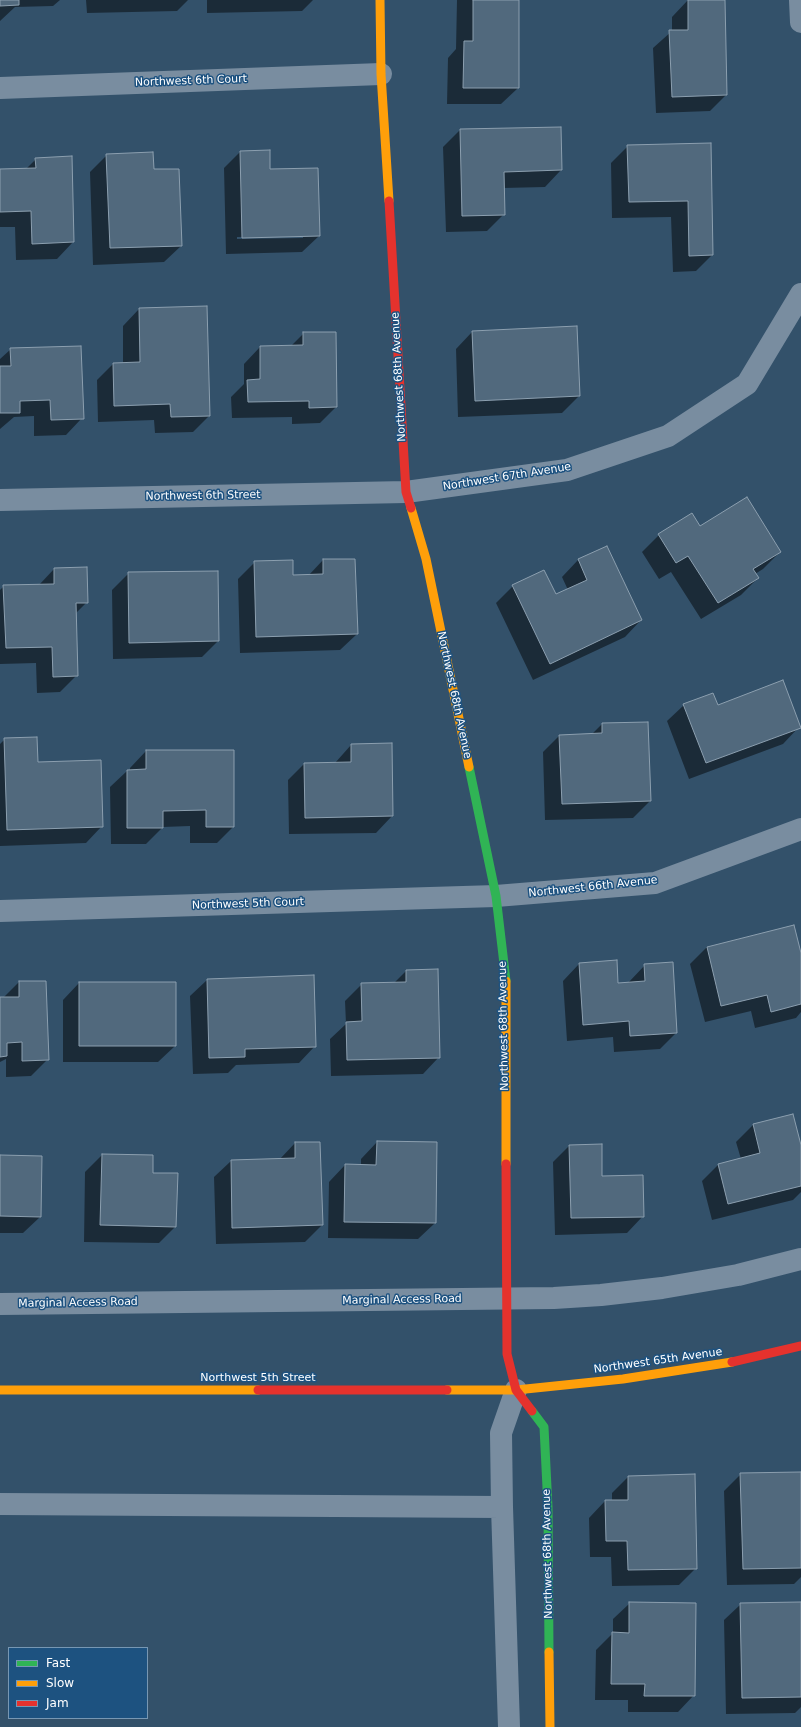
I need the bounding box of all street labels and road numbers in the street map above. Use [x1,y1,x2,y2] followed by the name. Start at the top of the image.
[135,72,247,90] street label: Northwest 6th Court
[389,312,409,442] street label: Northwest 68th Avenue
[442,460,572,494] street label: Northwest 67th Avenue
[145,488,261,504] street label: Northwest 6th Street
[434,630,474,760] street label: Northwest 68th Avenue
[528,874,658,900] street label: Northwest 66th Avenue
[192,895,304,913] street label: Northwest 5th Court
[496,961,512,1091] street label: Northwest 68th Avenue
[342,1292,462,1308] street label: Marginal Access Road
[18,1295,138,1311] street label: Marginal Access Road
[593,1345,723,1377] street label: Northwest 65th Avenue
[200,1371,316,1385] street label: Northwest 5th Street
[540,1489,556,1619] street label: Northwest 68th Avenue

